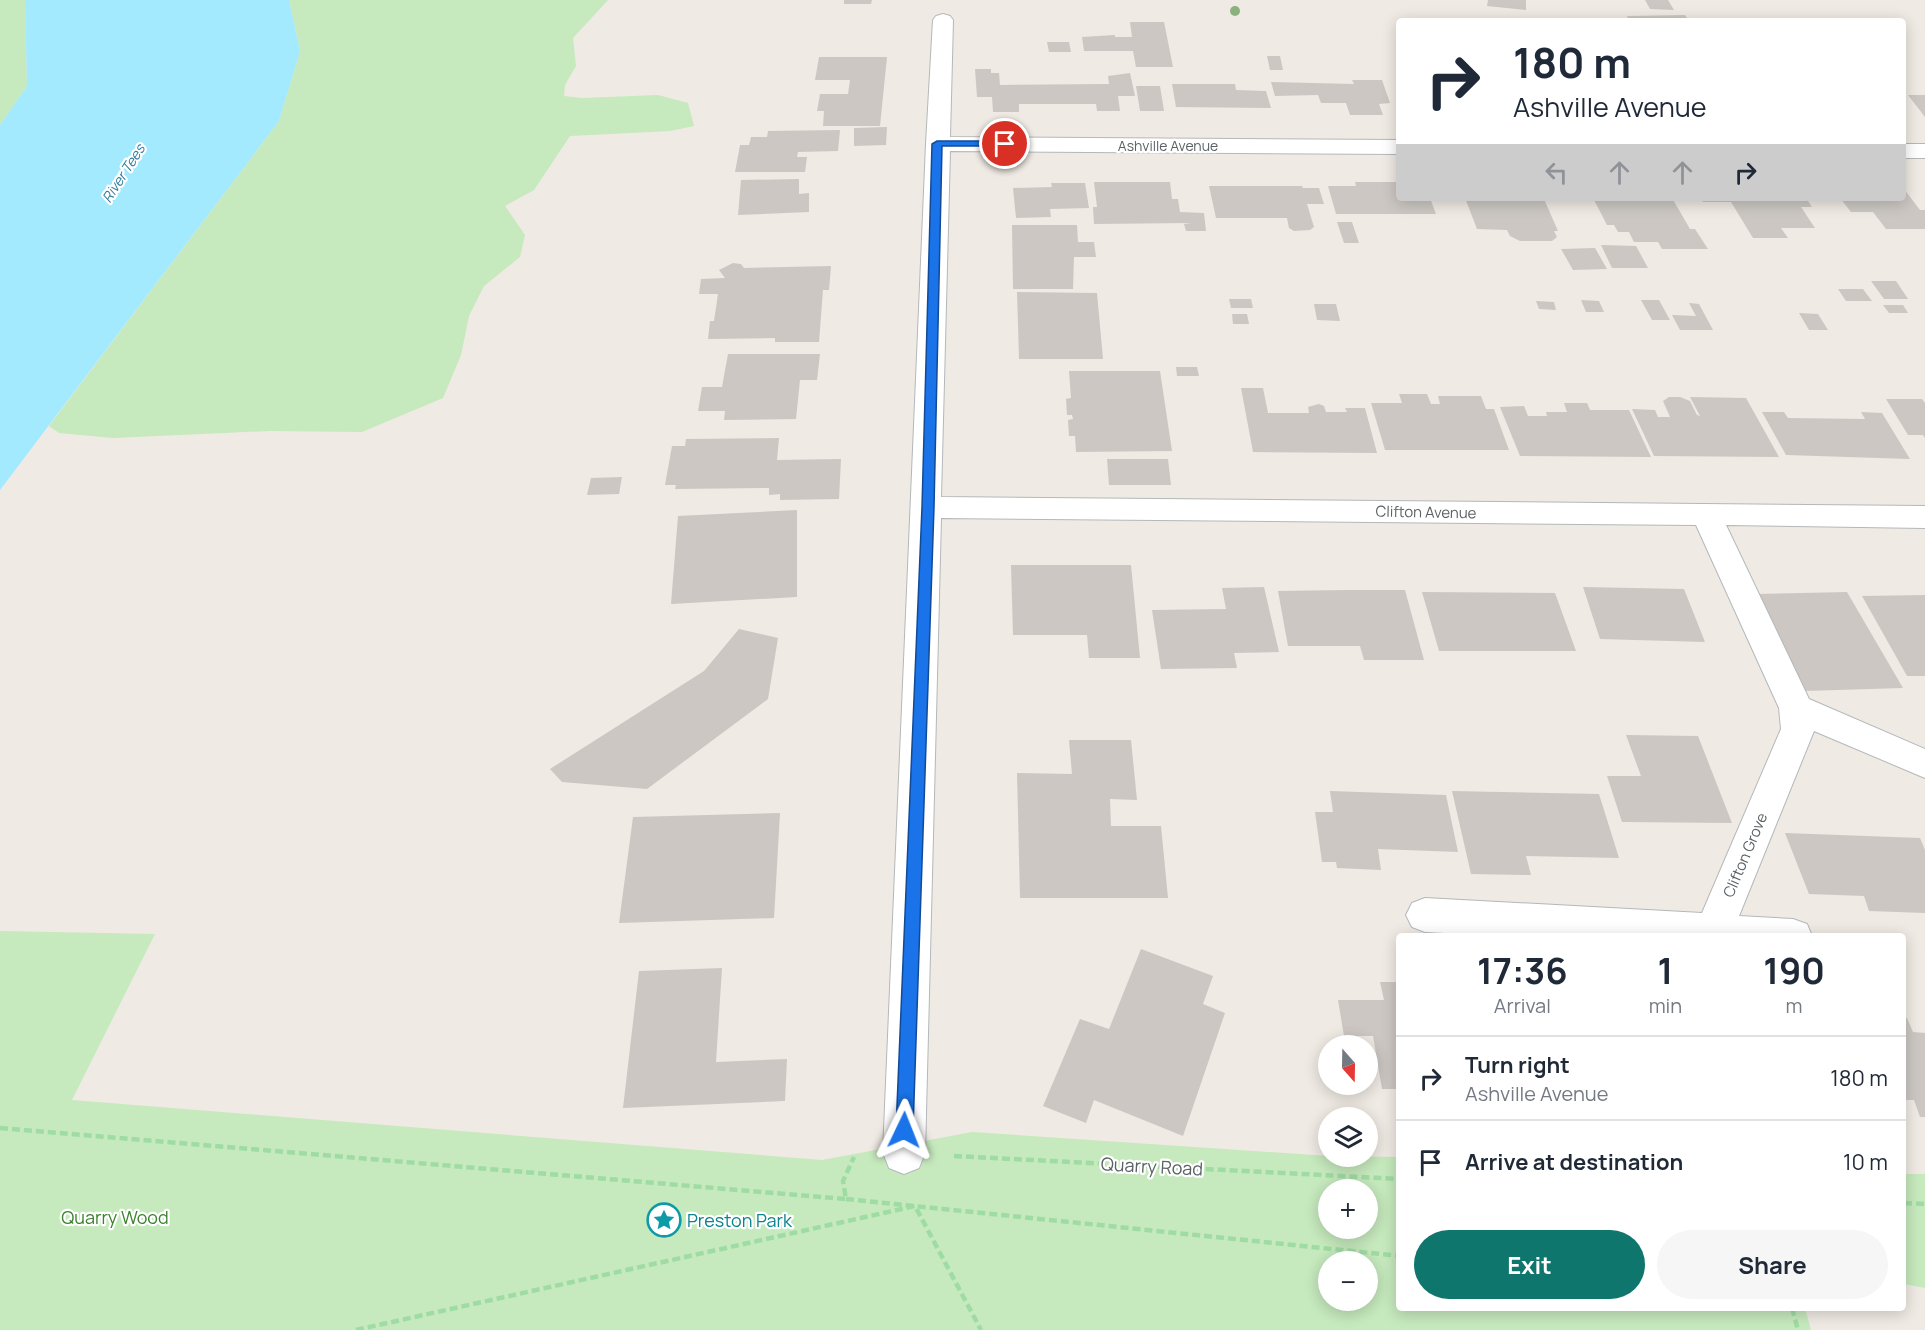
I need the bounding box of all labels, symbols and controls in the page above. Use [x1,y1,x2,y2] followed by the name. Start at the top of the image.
[1513,33,1631,91] text: 180 m
[1414,42,1492,120] icon: right
[1513,88,1707,125] text: Ashville Avenue
[979,118,1030,169] pin
[988,127,1021,160] icon: arrive
[1118,136,1218,155] street label: Ashville Avenue
[97,139,150,206] water label: River Tees
[1540,156,1573,189] icon: left
[1603,156,1636,189] icon: ahead
[1666,156,1699,189] icon: ahead
[1729,156,1762,189] icon: right
[1375,501,1477,523] street label: Clifton Avenue
[1718,809,1772,901] street label: Clifton Grove
[1477,946,1568,995] text: 17:36
[1657,946,1673,995] text: 1
[1763,946,1825,995] text: 190
[1494,992,1551,1019] text: Arrival
[1649,992,1682,1019] text: min
[1786,992,1803,1019] text: m
[1318,1035,1378,1095] north arrow
[1318,1035,1378,1311] map controls
[1465,1050,1570,1080] text: Turn right
[1414,1062,1447,1095] icon: right
[1830,1063,1888,1093] text: 180 m
[1465,1080,1608,1107] text: Ashville Avenue
[872,1098,936,1162] position arrow
[1318,1107,1378,1167] button: layers
[1414,1146,1447,1179] icon: arrive
[1465,1147,1683,1177] text: Arrive at destination
[1843,1147,1888,1177] text: 10 m
[1100,1151,1204,1181] street label: Quarry Road
[1318,1179,1378,1239] button: +
[646,1202,682,1238] place icon: Preston Park
[61,1205,169,1229] park label: Quarry Wood
[687,1208,793,1232] place label: Preston Park
[1414,1230,1645,1299] button: Exit
[1657,1230,1888,1299] button: Share
[1318,1251,1378,1311] button: −

